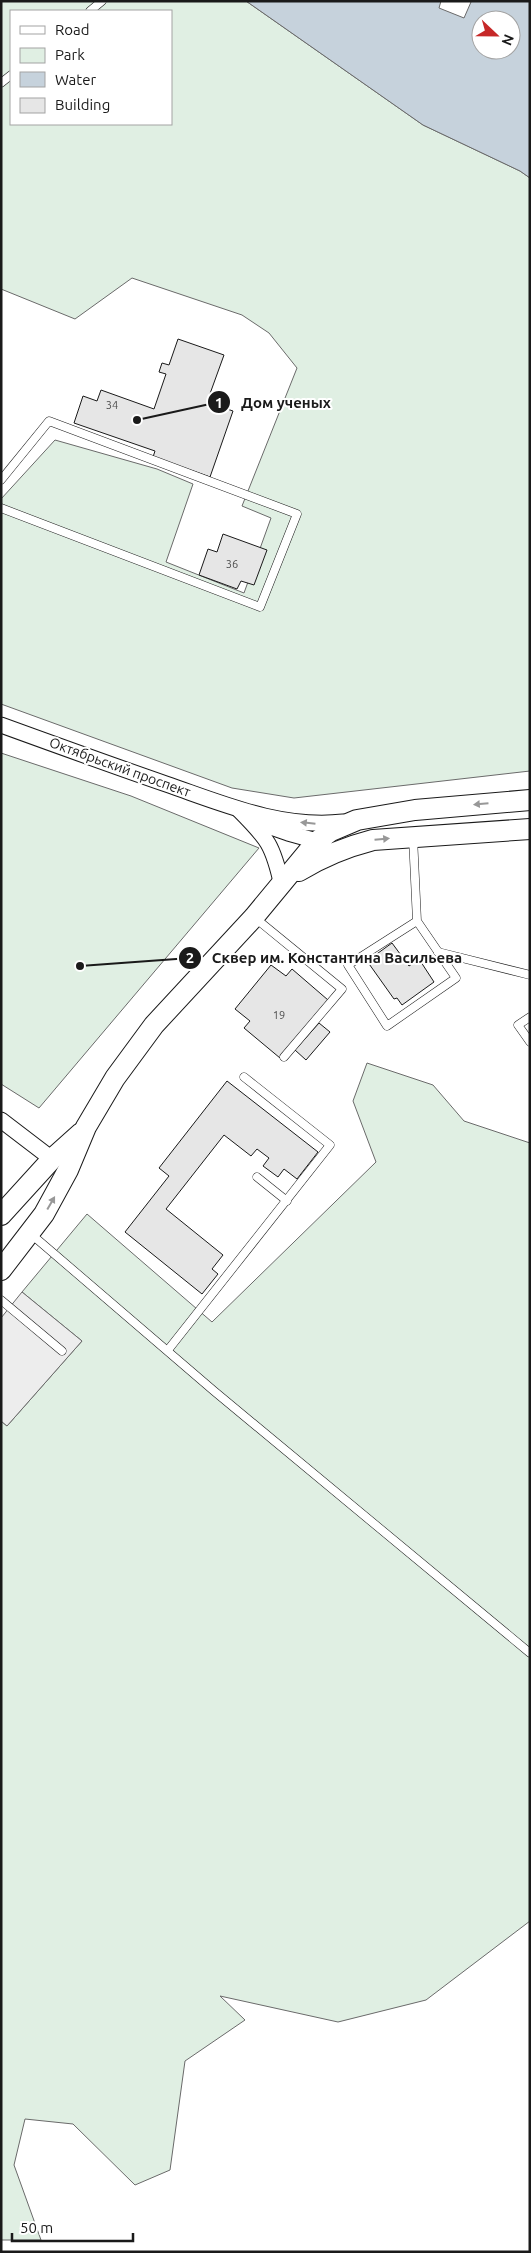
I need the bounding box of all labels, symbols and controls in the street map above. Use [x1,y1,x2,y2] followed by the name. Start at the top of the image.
[10,10,172,125] legend
[471,10,521,60] north arrow
[55,21,90,38] text: Road
[499,32,517,48] text: N
[55,46,85,63] text: Park
[55,71,96,88] text: Water
[55,96,110,113] text: Building
[206,387,341,417] callout: Дом ученых
[215,394,223,411] text: 1
[241,394,331,411] text: Дом ученых
[106,399,118,411] house number: 34
[226,558,238,570] house number: 36
[47,734,193,800] street label: Октябрьский проспект
[473,801,489,809] one-way arrow
[300,819,316,827] one-way arrow
[374,835,390,843] one-way arrow
[177,943,473,973] callout: Сквер им. Константина Васильева
[186,949,194,966] text: 2
[212,949,462,966] text: Сквер им. Константина Васильева
[273,1009,285,1021] house number: 19
[46,1196,55,1210] one-way arrow
[12,2210,134,2242] scale bar
[20,2219,53,2236] text: 50 m

